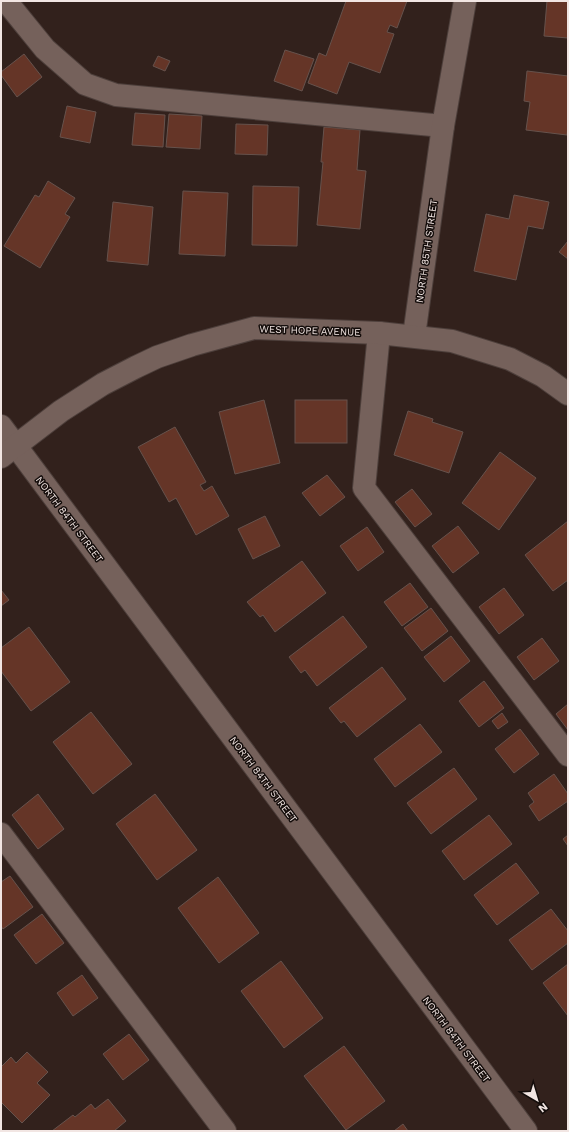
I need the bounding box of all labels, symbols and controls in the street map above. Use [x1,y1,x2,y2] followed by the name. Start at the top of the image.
[414,199,439,304] street label: NORTH 85TH STREET
[259,323,361,338] street label: WEST HOPE AVENUE
[34,474,105,564] street label: NORTH 84TH STREET
[228,734,299,824] street label: NORTH 84TH STREET
[421,994,492,1084] street label: NORTH 84TH STREET
[517,1080,557,1120] north arrow
[536,1100,550,1115] text: N

